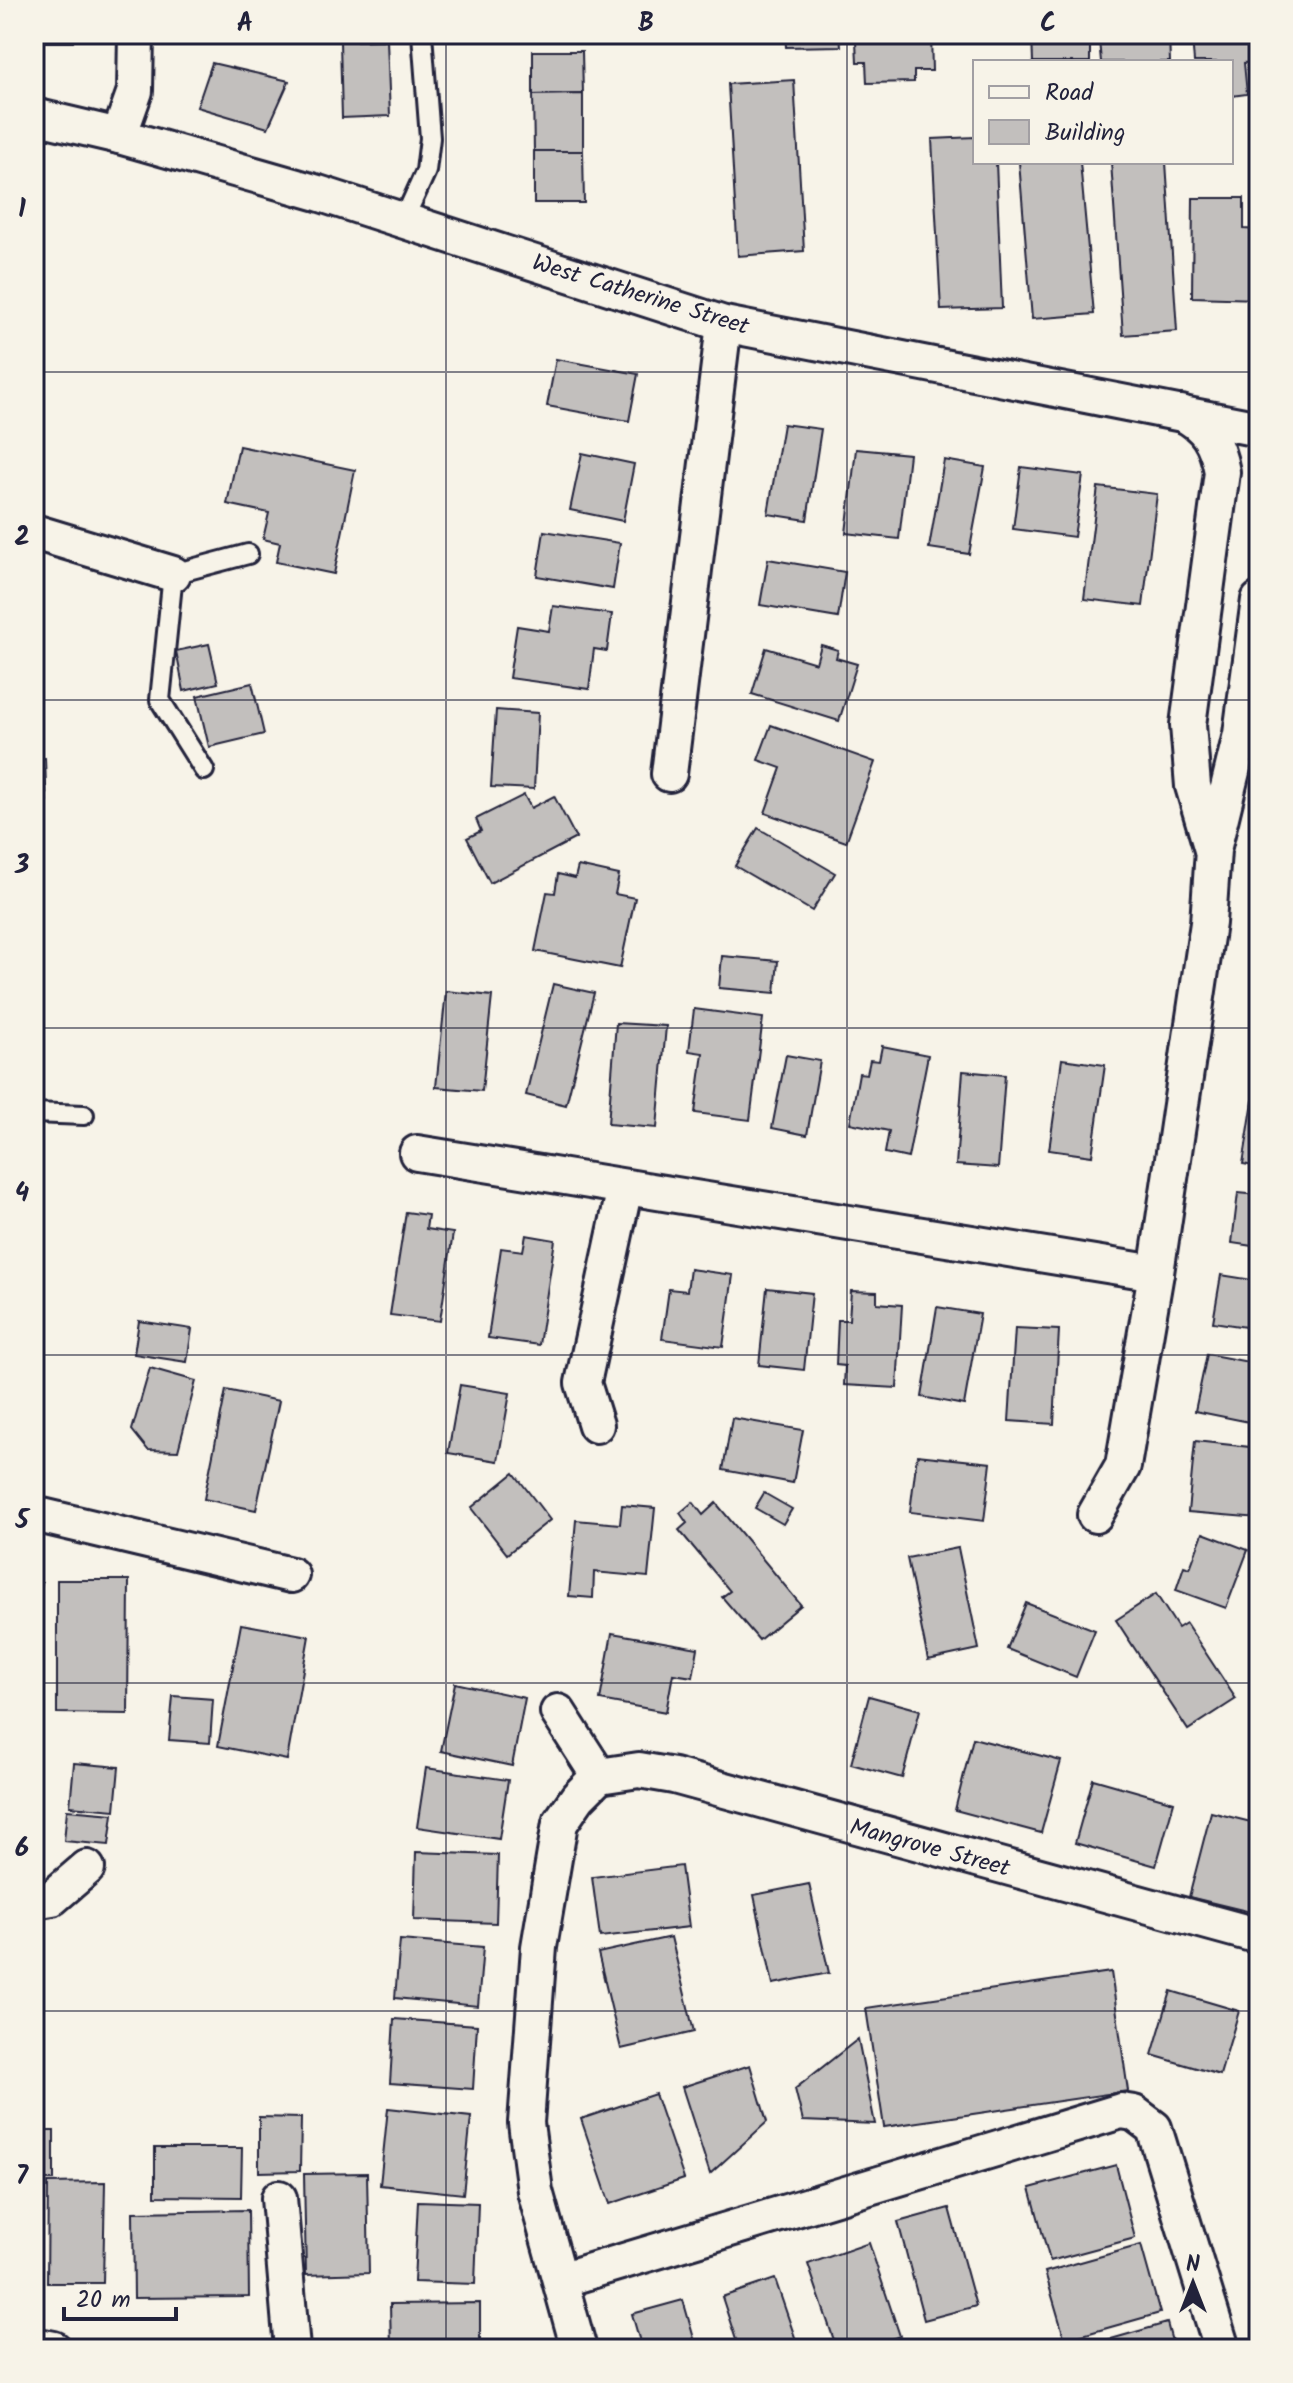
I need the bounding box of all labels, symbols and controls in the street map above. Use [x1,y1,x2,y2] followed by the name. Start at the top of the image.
[237,3,253,45] text: A
[638,3,654,45] text: B
[1040,3,1056,45] text: C
[973,60,1233,164] legend
[1045,74,1094,113] text: Road
[1045,114,1125,153] text: Building
[18,189,26,231] text: 1
[527,244,755,347] street label: West Catherine Street
[14,517,30,559] text: 2
[14,845,29,887] text: 3
[15,1173,29,1215] text: 4
[14,1500,30,1542] text: 5
[845,1808,1015,1889] street label: Mangrove Street
[15,1828,29,1870] text: 6
[16,2156,29,2198] text: 7
[1153,2243,1233,2323] north arrow
[1186,2248,1200,2283] text: N
[64,2271,176,2321] scale bar
[76,2281,131,2320] text: 20 m

